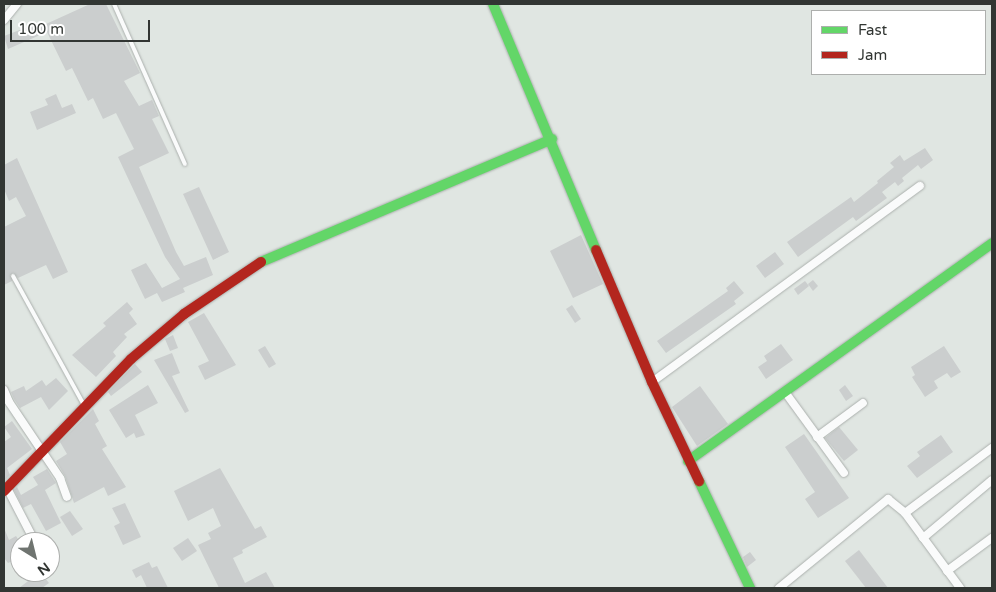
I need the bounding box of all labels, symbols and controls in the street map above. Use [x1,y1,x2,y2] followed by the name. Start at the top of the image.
[12,10,152,42] scale bar
[811,10,986,75] legend
[18,20,64,38] text: 100 m
[858,21,887,39] text: Fast
[858,46,887,64] text: Jam
[10,532,60,582] north arrow
[34,559,53,579] text: N

